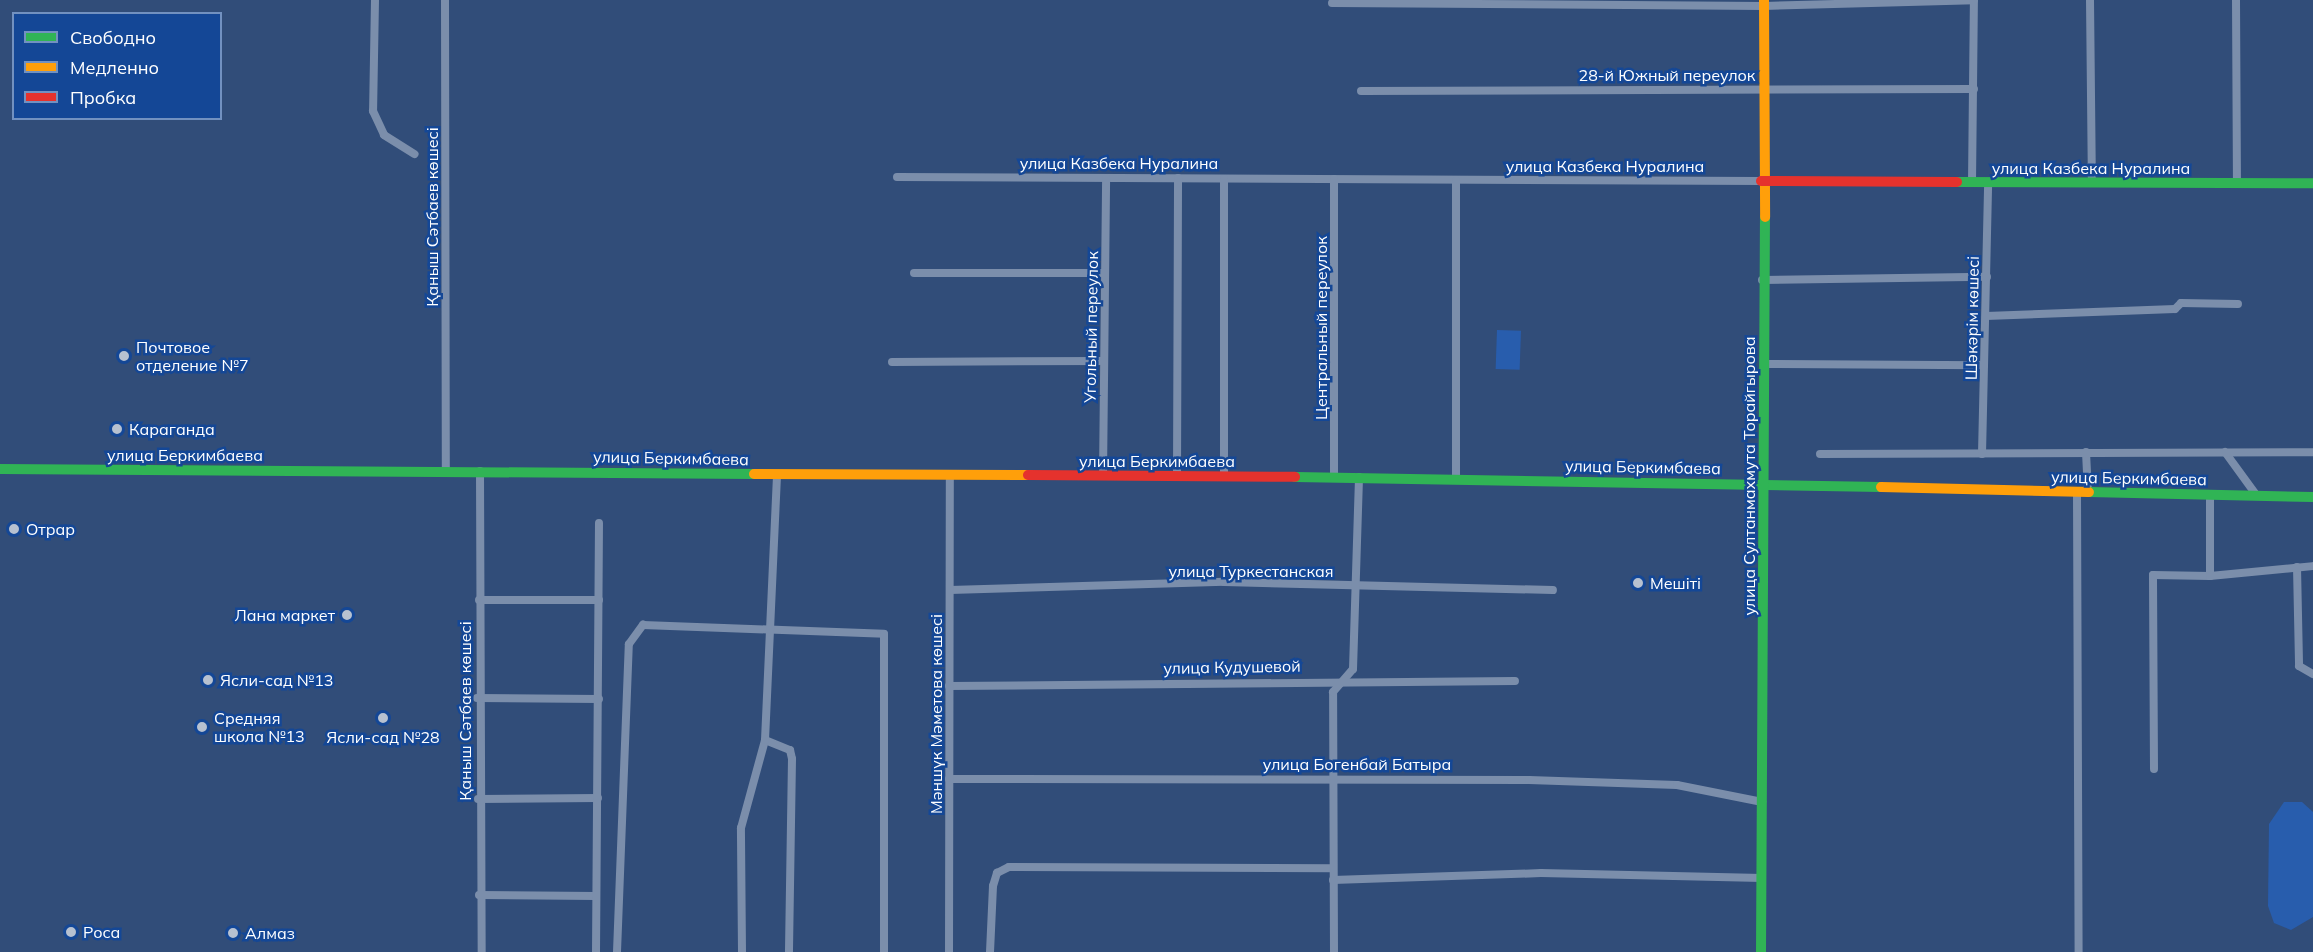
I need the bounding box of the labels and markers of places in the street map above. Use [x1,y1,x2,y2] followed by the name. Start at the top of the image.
[136,337,248,375] place label: Почтовое отделение №7
[117,349,131,363] marker: Почтовое отделение №7
[129,419,215,439] place label: Караганда
[110,422,124,436] marker: Караганда
[26,519,75,539] place label: Отрар
[7,522,21,536] marker: Отрар
[1650,573,1701,593] place label: Мешіті
[1631,576,1645,590] marker: Мешіті
[235,605,335,625] place label: Лана маркет
[340,608,354,622] marker: Лана маркет
[220,670,333,690] place label: Ясли-сад №13
[201,673,215,687] marker: Ясли-сад №13
[214,708,305,746] place label: Средняя школа №13
[376,711,390,725] marker: Ясли-сад №28
[195,720,209,734] marker: Средняя школа №13
[326,727,440,747] place label: Ясли-сад №28
[83,922,120,942] place label: Роса
[245,923,295,943] place label: Алмаз
[64,925,78,939] marker: Роса
[226,926,240,940] marker: Алмаз

